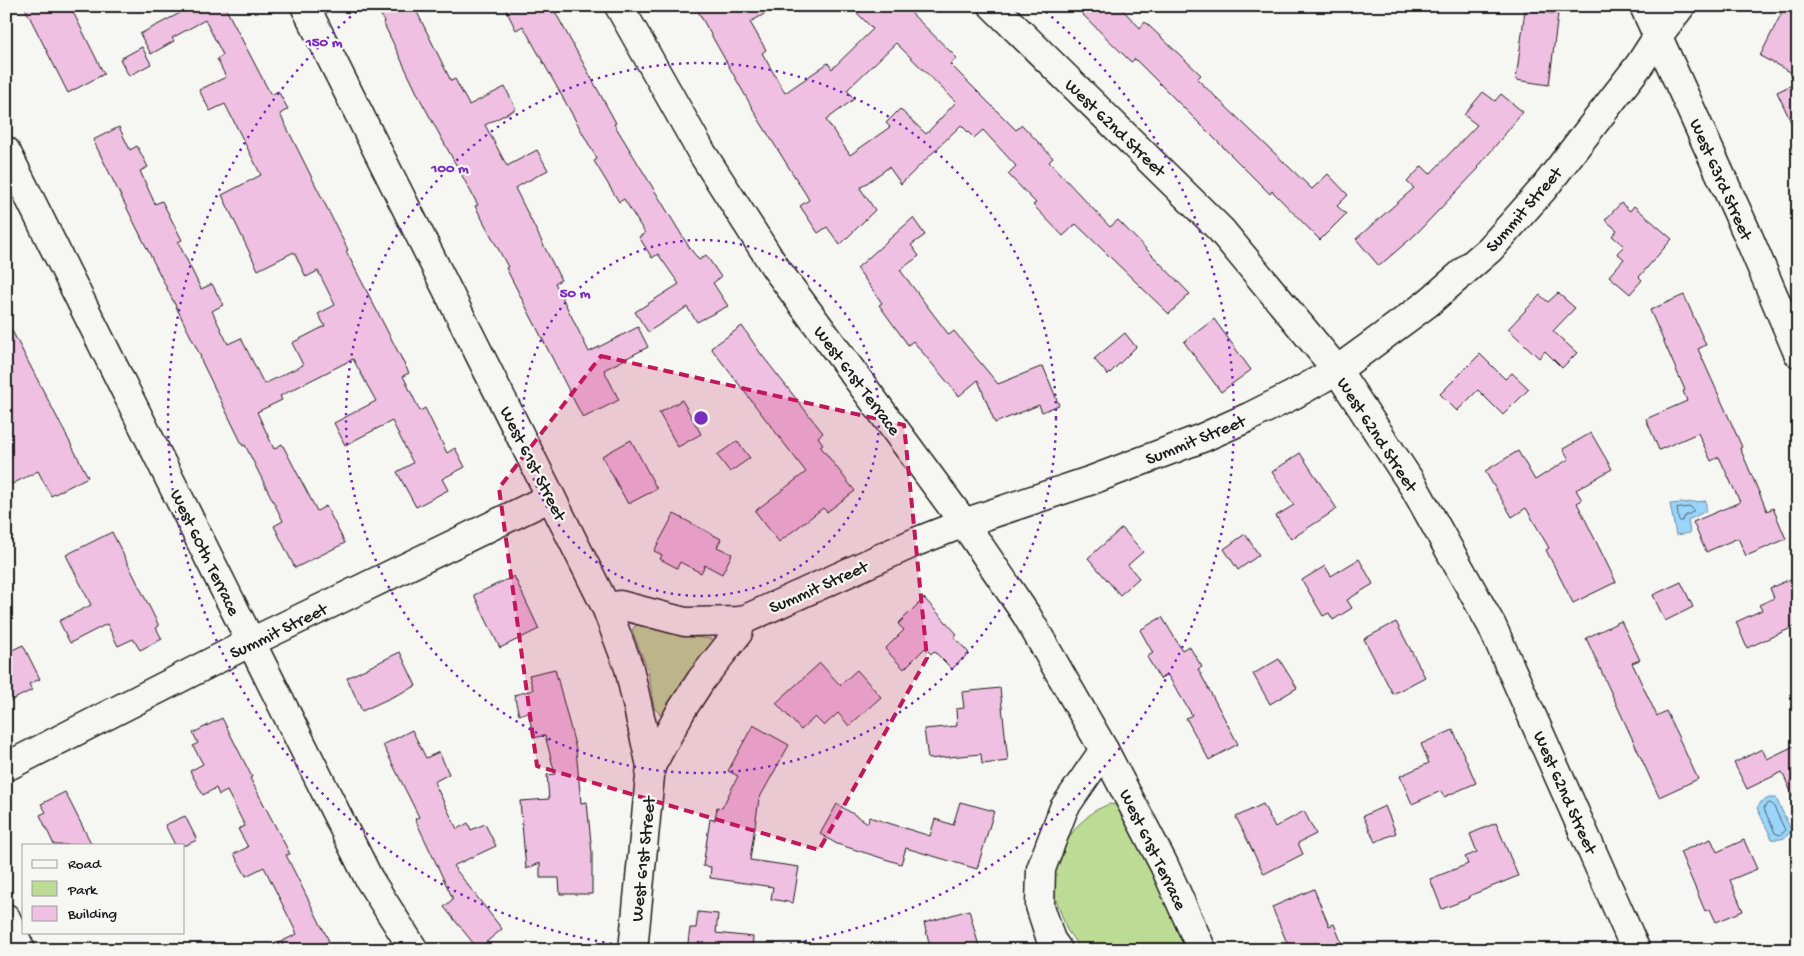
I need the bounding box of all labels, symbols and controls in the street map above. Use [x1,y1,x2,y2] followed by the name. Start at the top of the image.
[305,34,343,52] text: 150 m
[1059,75,1170,183] street label: West 62nd Street
[1684,116,1757,245] street label: West 63rd Street
[430,160,469,178] text: 100 m
[1482,163,1569,257] street label: Summit Street
[560,285,591,303] text: 50 m
[808,323,904,441] street label: West 61st Terrace
[1331,374,1422,498] street label: West 62nd Street
[494,403,570,526] street label: West 61st Street
[692,409,710,427] centre of rings
[1143,411,1250,471] street label: Summit Street
[164,487,244,620] street label: West 60th Terrace
[766,556,873,619] street label: Summit Street
[227,599,333,665] street label: Summit Street
[1527,728,1601,859] street label: West 62nd Street
[1113,786,1190,915] street label: West 61st Terrace
[627,794,662,923] street label: West 61st Street
[22,844,185,934] legend
[68,856,102,874] text: Road
[67,882,98,900] text: Park
[67,906,117,924] text: Building

